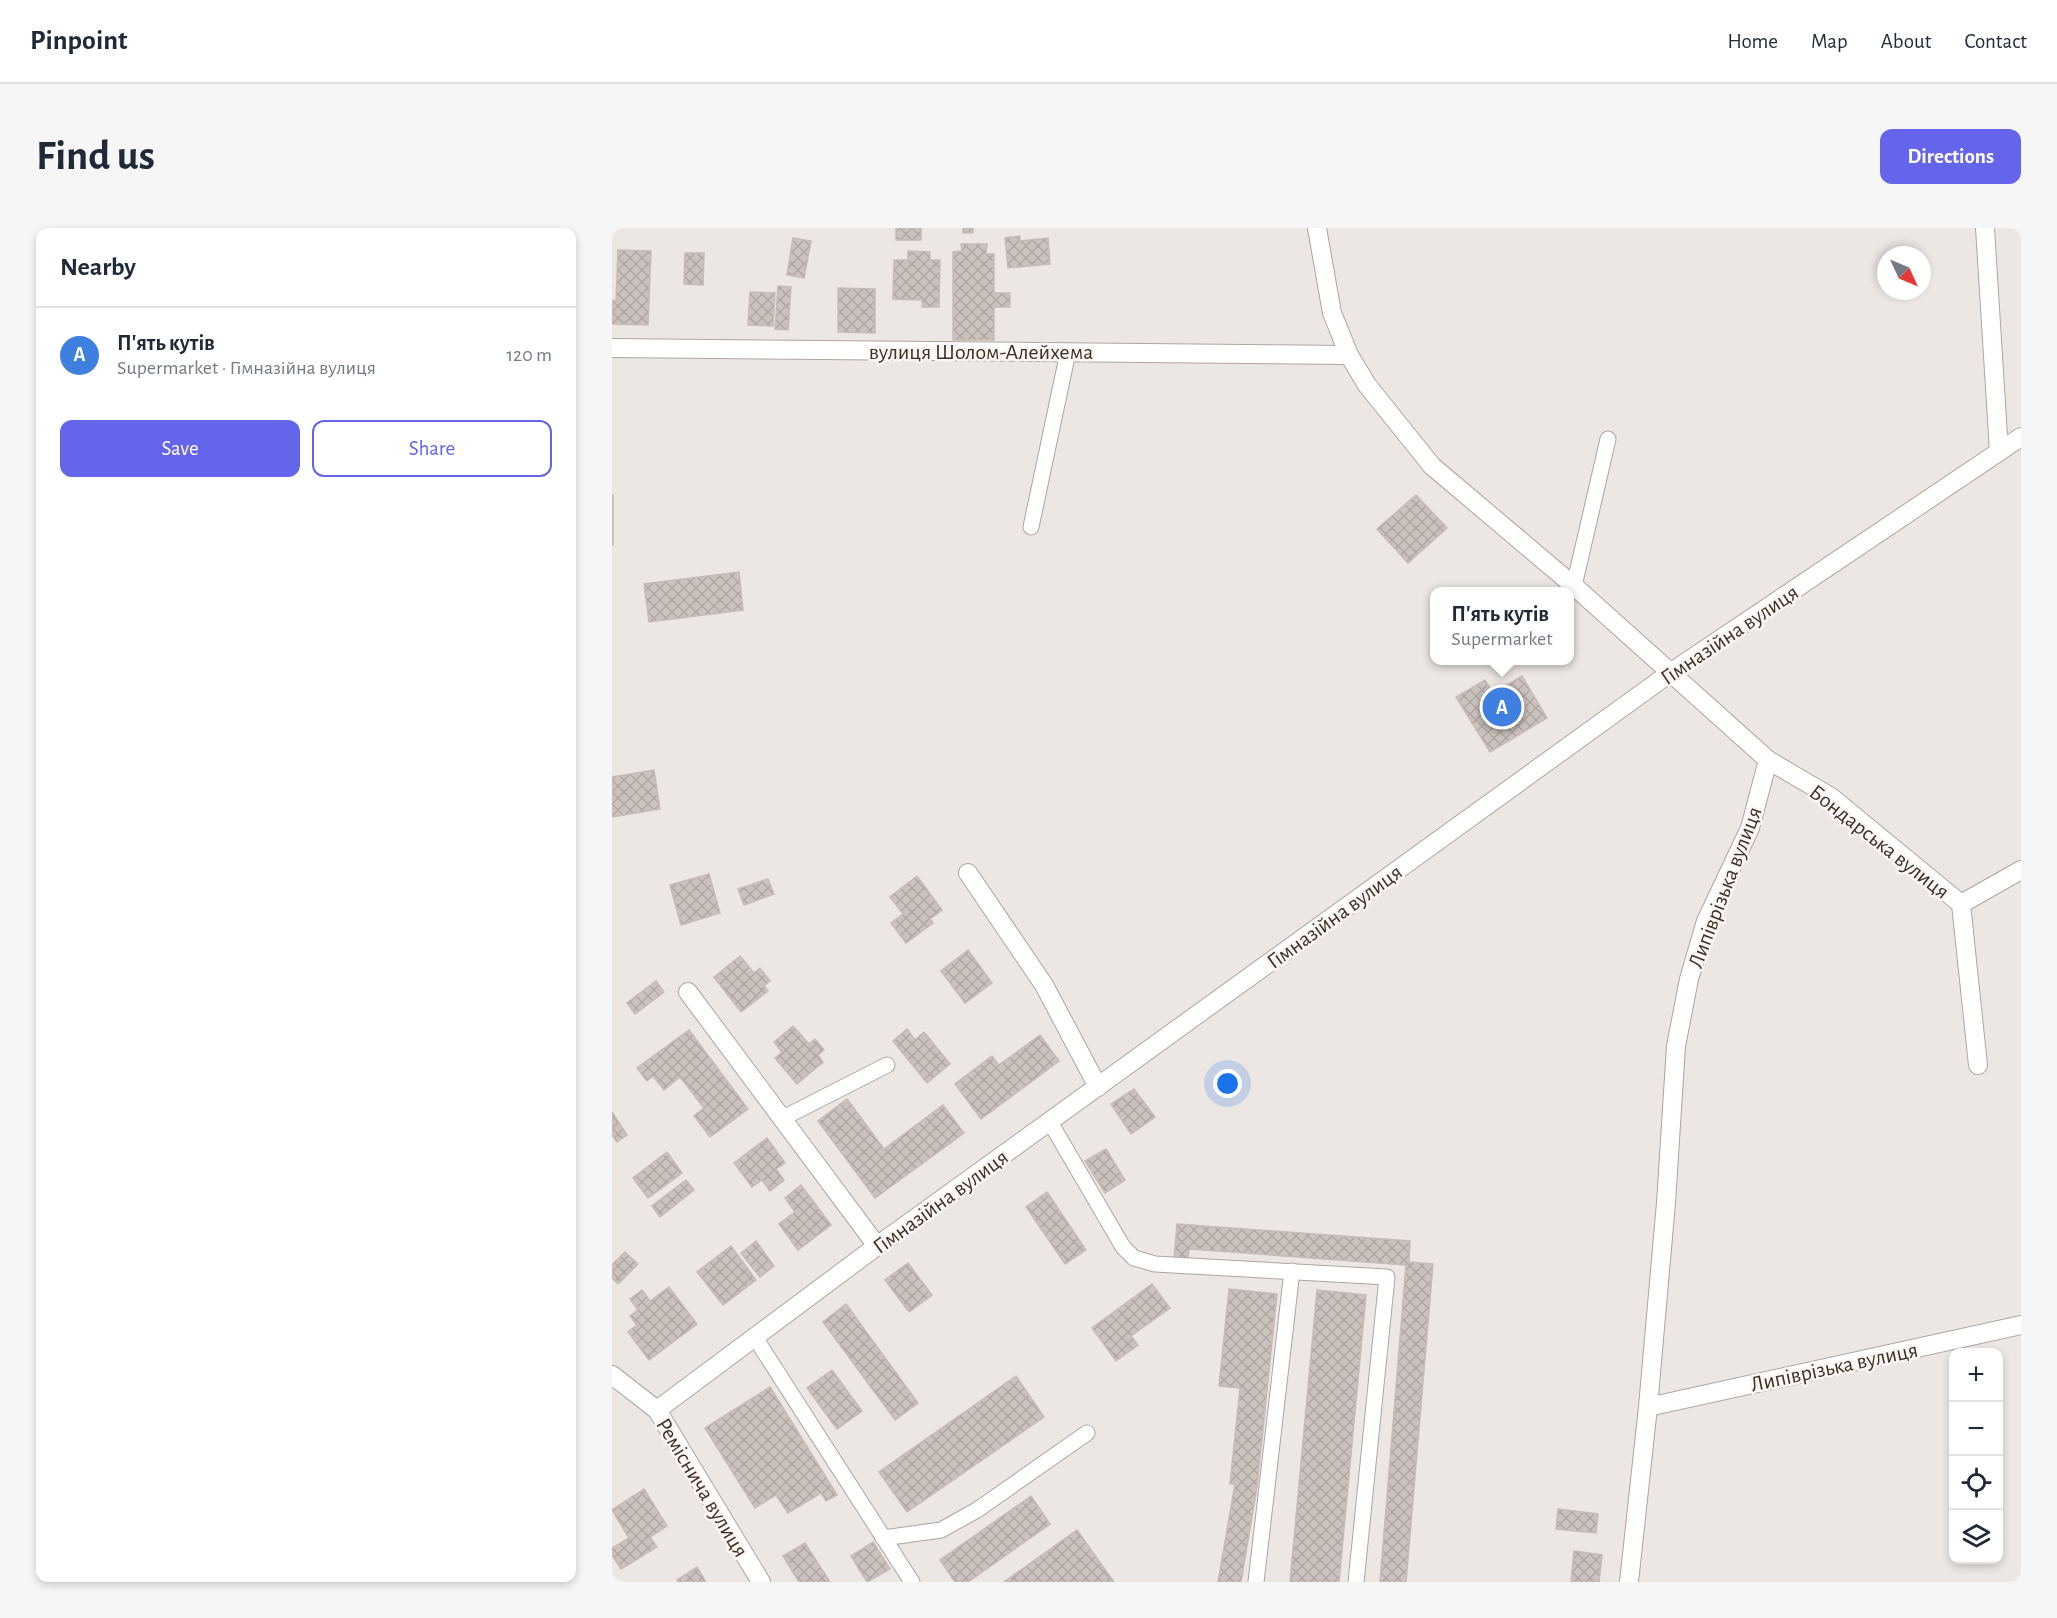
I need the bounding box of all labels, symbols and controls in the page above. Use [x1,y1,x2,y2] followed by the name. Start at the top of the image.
[30,27,128,55] text: Pinpoint
[1727,31,1778,52] text: Home
[1811,31,1848,52] text: Map
[1881,31,1931,52] text: About
[1964,31,2027,52] text: Contact
[1880,129,2021,184] button: Directions
[36,135,155,177] text: Find us
[1877,246,1931,300] north arrow
[60,254,136,280] text: Nearby
[117,332,215,354] text: П'ять кутів
[869,341,1093,363] street label: вулиця Шолом-Алейхема
[74,345,86,365] text: A
[506,345,552,365] text: 120 m
[117,358,376,378] text: Supermarket · Гімназійна вулиця
[60,420,300,477] button: Save
[312,420,552,477] button: Share
[1657,581,1802,689] street label: Гімназійна вулиця
[1430,587,1574,665] popup
[1451,603,1549,625] text: П'ять кутів
[1451,629,1553,649] text: Supermarket
[1482,684,1522,730] pin: A
[1805,781,1953,903] street label: Бондарська вулиця
[1684,804,1766,971] street label: Липіврізька вулиця
[1263,861,1406,973] street label: Гімназійна вулиця
[1213,1069,1242,1098] your location
[869,1146,1012,1258] street label: Гімназійна вулиця
[1748,1338,1920,1395] street label: Липіврізька вулиця
[1949,1348,2003,1564] map controls
[1949,1348,2003,1402] button: +
[1949,1402,2003,1456] button: −
[652,1414,752,1561] street label: Реміснича вулиця
[1949,1456,2003,1510] button: locate
[1949,1510,2003,1564] button: layers

